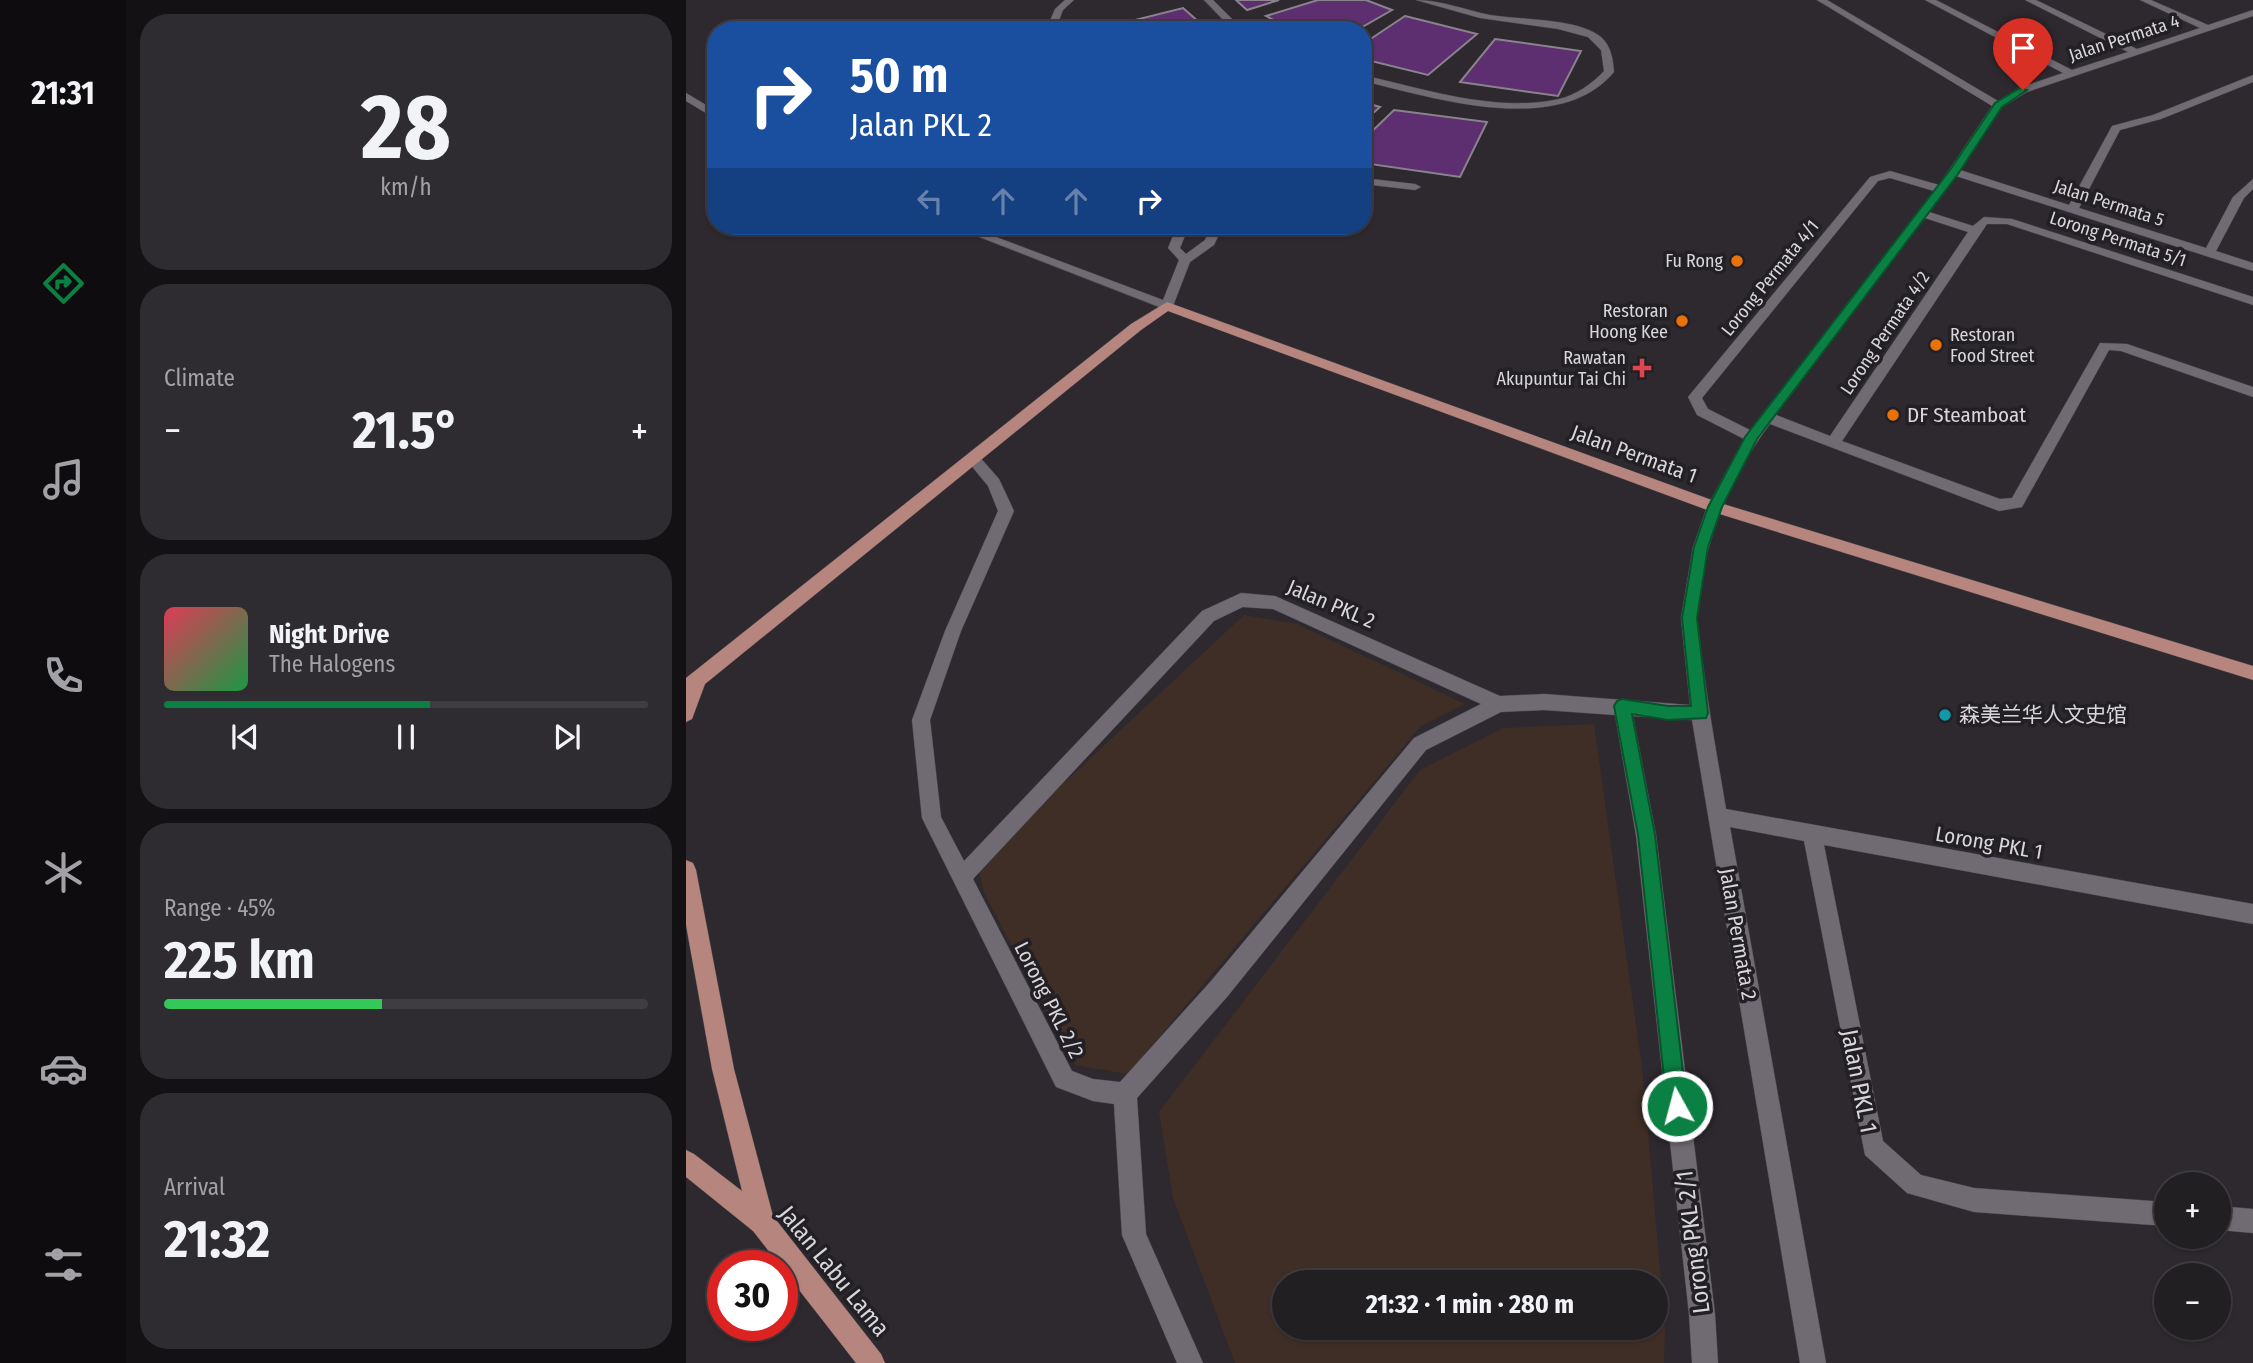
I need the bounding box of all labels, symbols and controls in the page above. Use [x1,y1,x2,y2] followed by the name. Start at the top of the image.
[2066,10,2182,66] street label: Jalan Permata 4
[1993,18,2053,90] pin
[2004,29,2042,67] icon: arrive
[850,46,948,105] text: 50 m
[735,49,826,140] icon: right
[361,73,451,182] text: 28
[31,74,95,112] text: 21:31
[850,106,992,144] text: Jalan PKL 2
[380,173,432,201] text: km/h
[2051,175,2167,231] street label: Jalan Permata 5
[911,182,949,220] icon: left
[984,182,1022,220] icon: ahead
[1057,182,1095,220] icon: ahead
[1130,182,1168,220] icon: right
[2047,207,2189,271] street label: Lorong Permata 5/1
[1717,216,1823,340] street label: Lorong Permata 4/1
[1665,250,1724,272] place label: Fu Rong
[1729,253,1745,269] marker: Fu Rong
[39,259,88,308] icon: directions
[1836,267,1934,399] street label: Lorong Permata 4/2
[1589,300,1668,343] place label: Restoran Hoong Kee
[1674,313,1690,329] marker: Restoran Hoong Kee
[1950,324,2034,367] place label: Restoran Food Street
[1928,337,1944,353] marker: Restoran Food Street
[1497,347,1626,390] place label: Rawatan Akupuntur Tai Chi
[1632,358,1652,378] marker: Rawatan Akupuntur Tai Chi
[164,364,235,392] text: Climate
[352,399,459,462] text: 21.5°
[1907,402,2026,428] place label: DF Steamboat
[1885,407,1901,423] marker: DF Steamboat
[164,408,181,454] text: −
[631,408,648,454] text: +
[1567,419,1701,489] street label: Jalan Permata 1
[39,455,88,504] icon: music
[1283,574,1379,634] street label: Jalan PKL 2
[269,619,389,650] text: Night Drive
[269,650,395,678] text: The Halogens
[39,651,88,700] icon: phone
[1959,702,2127,728] place label: 森美兰华人文史馆
[1937,707,1953,723] marker: 森美兰华人文史馆
[226,718,264,756] icon: previous
[387,718,425,756] icon: pause
[548,718,586,756] icon: next
[1934,821,2044,865] street label: Lorong PKL 1
[39,848,88,897] icon: climate
[1714,866,1762,1002] street label: Jalan Permata 2
[164,894,275,922] text: Range · 45%
[164,929,315,992] text: 225 km
[1008,937,1090,1063] street label: Lorong PKL 2/2
[1835,1027,1883,1135] street label: Jalan PKL 1
[39,1044,88,1093] icon: car
[1640,1069,1714,1143] position arrow
[1670,1169,1716,1315] street label: Lorong PKL 2/1
[2154,1172,2231,1340] map controls
[2154,1172,2231,1249] button: +
[164,1173,225,1201] text: Arrival
[773,1200,895,1342] street label: Jalan Labu Lama
[164,1208,270,1271] text: 21:32
[39,1240,88,1289] icon: filters
[707,1250,798,1341] speed limit sign: 30
[2154,1263,2231,1340] button: −
[1366,1289,1574,1320] text: 21:32 · 1 min · 280 m

